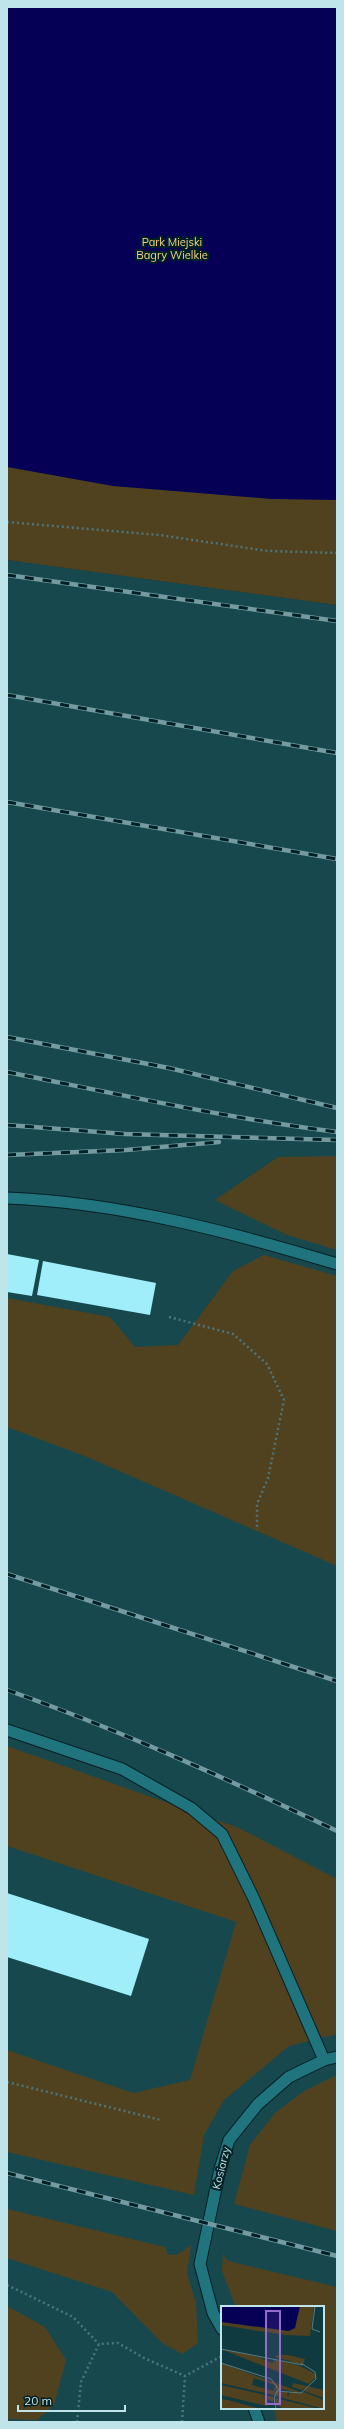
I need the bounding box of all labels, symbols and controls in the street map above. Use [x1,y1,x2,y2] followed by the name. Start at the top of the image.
[136,235,208,262] park label: Park Miejski Bagry Wielkie
[209,2145,233,2191] street label: Kosiarzy
[221,2306,324,2409] inset map
[18,2387,125,2413] scale bar
[24,2393,52,2408] text: 20 m

